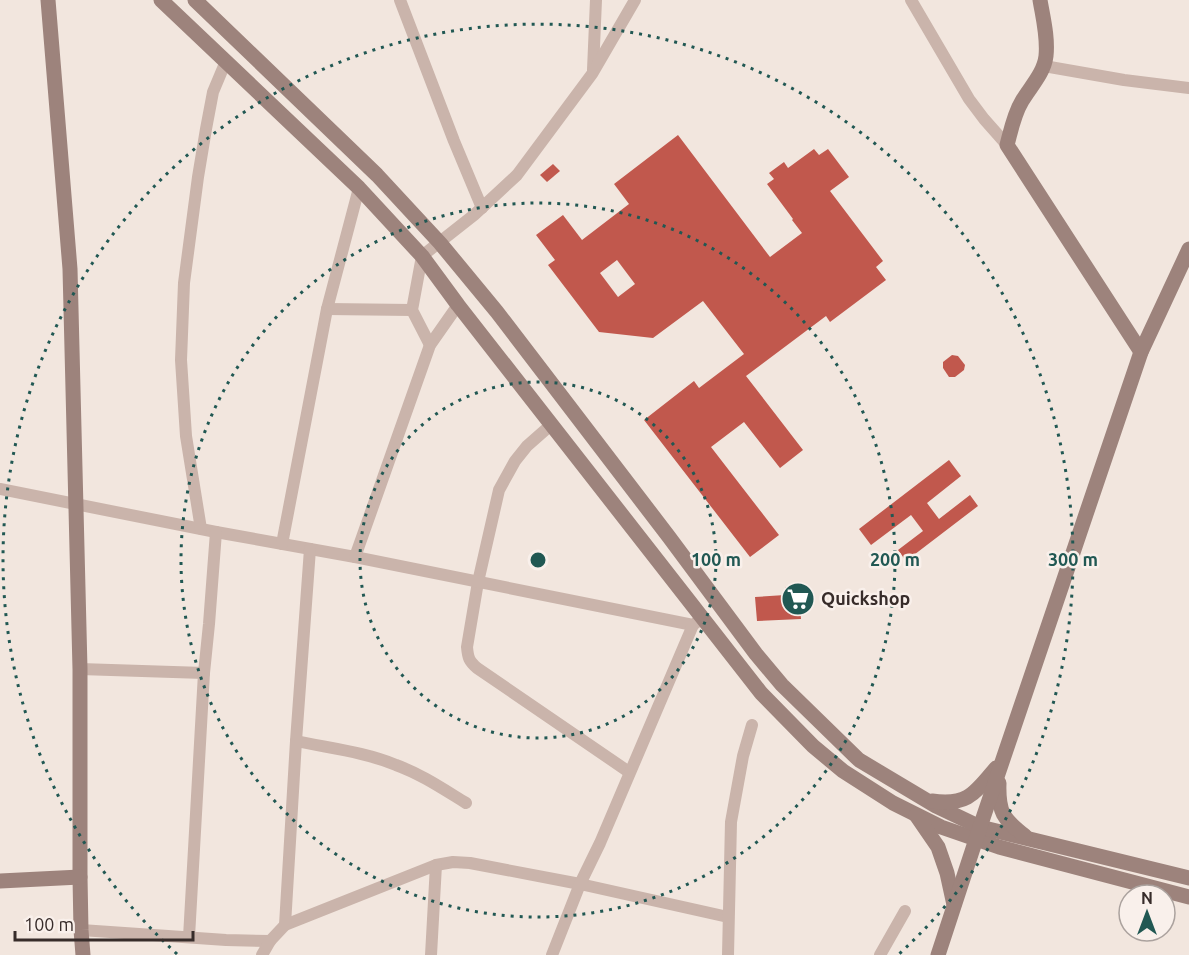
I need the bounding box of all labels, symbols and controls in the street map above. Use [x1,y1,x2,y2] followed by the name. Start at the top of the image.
[691,549,741,569] text: 100 m
[870,549,920,569] text: 200 m
[1048,549,1098,569] text: 300 m
[528,550,548,570] centre of rings
[780,581,816,617] supermarket icon: Quickshop
[821,588,910,608] place label: Quickshop
[1117,883,1177,943] north arrow
[1141,889,1153,907] text: N
[15,904,194,942] scale bar
[24,914,74,934] text: 100 m

